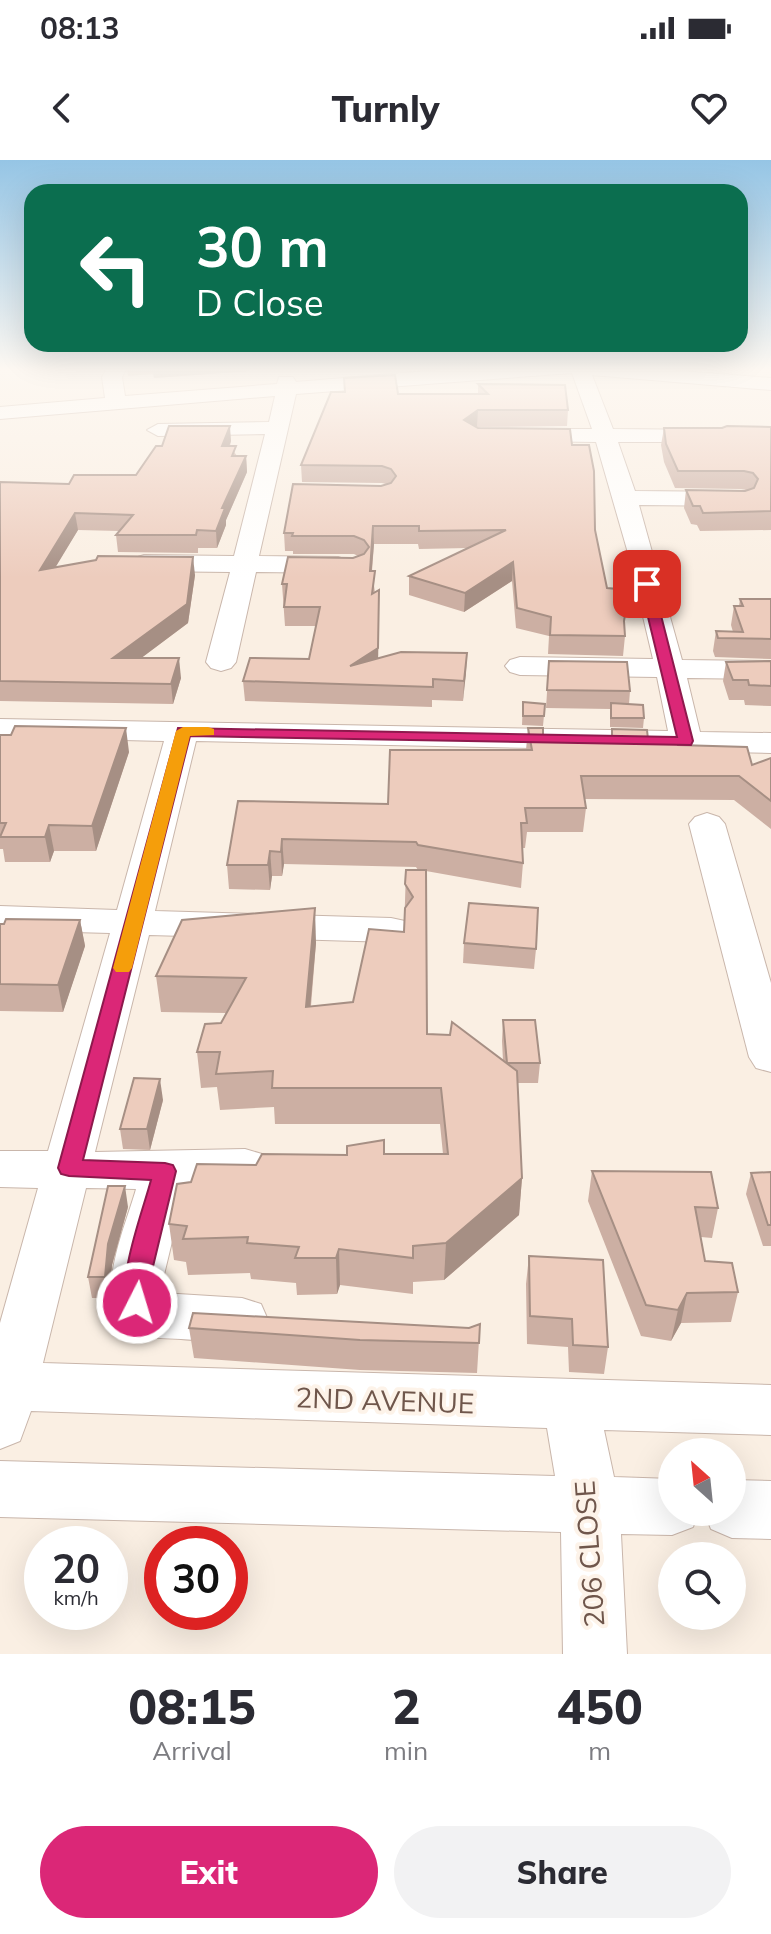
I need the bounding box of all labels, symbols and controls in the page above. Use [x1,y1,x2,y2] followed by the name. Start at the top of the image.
[40,9,119,47] text: 08:13
[40,86,84,130] icon: back
[331,86,440,131] text: Turnly
[687,86,731,130] icon: heart
[196,211,329,281] text: 30 m
[64,216,168,320] icon: left
[196,280,323,325] text: D Close
[613,550,681,618] pin
[625,562,669,606] icon: arrive
[95,1261,179,1345] position arrow
[295,1379,475,1421] street label: 2ND AVENUE
[658,1438,746,1526] north arrow
[658,1438,746,1630] map controls
[566,1480,612,1628] street label: 206 CLOSE
[144,1526,248,1630] speed limit sign: 30
[658,1542,746,1630] button: search
[52,1543,100,1593] text: 20
[53,1585,99,1610] text: km/h
[128,1676,256,1736] text: 08:15
[392,1676,421,1736] text: 2
[556,1676,643,1736] text: 450
[152,1734,232,1767] text: Arrival
[384,1734,428,1767] text: min
[588,1734,611,1767] text: m
[40,1826,378,1918] button: Exit
[394,1826,731,1918] button: Share

